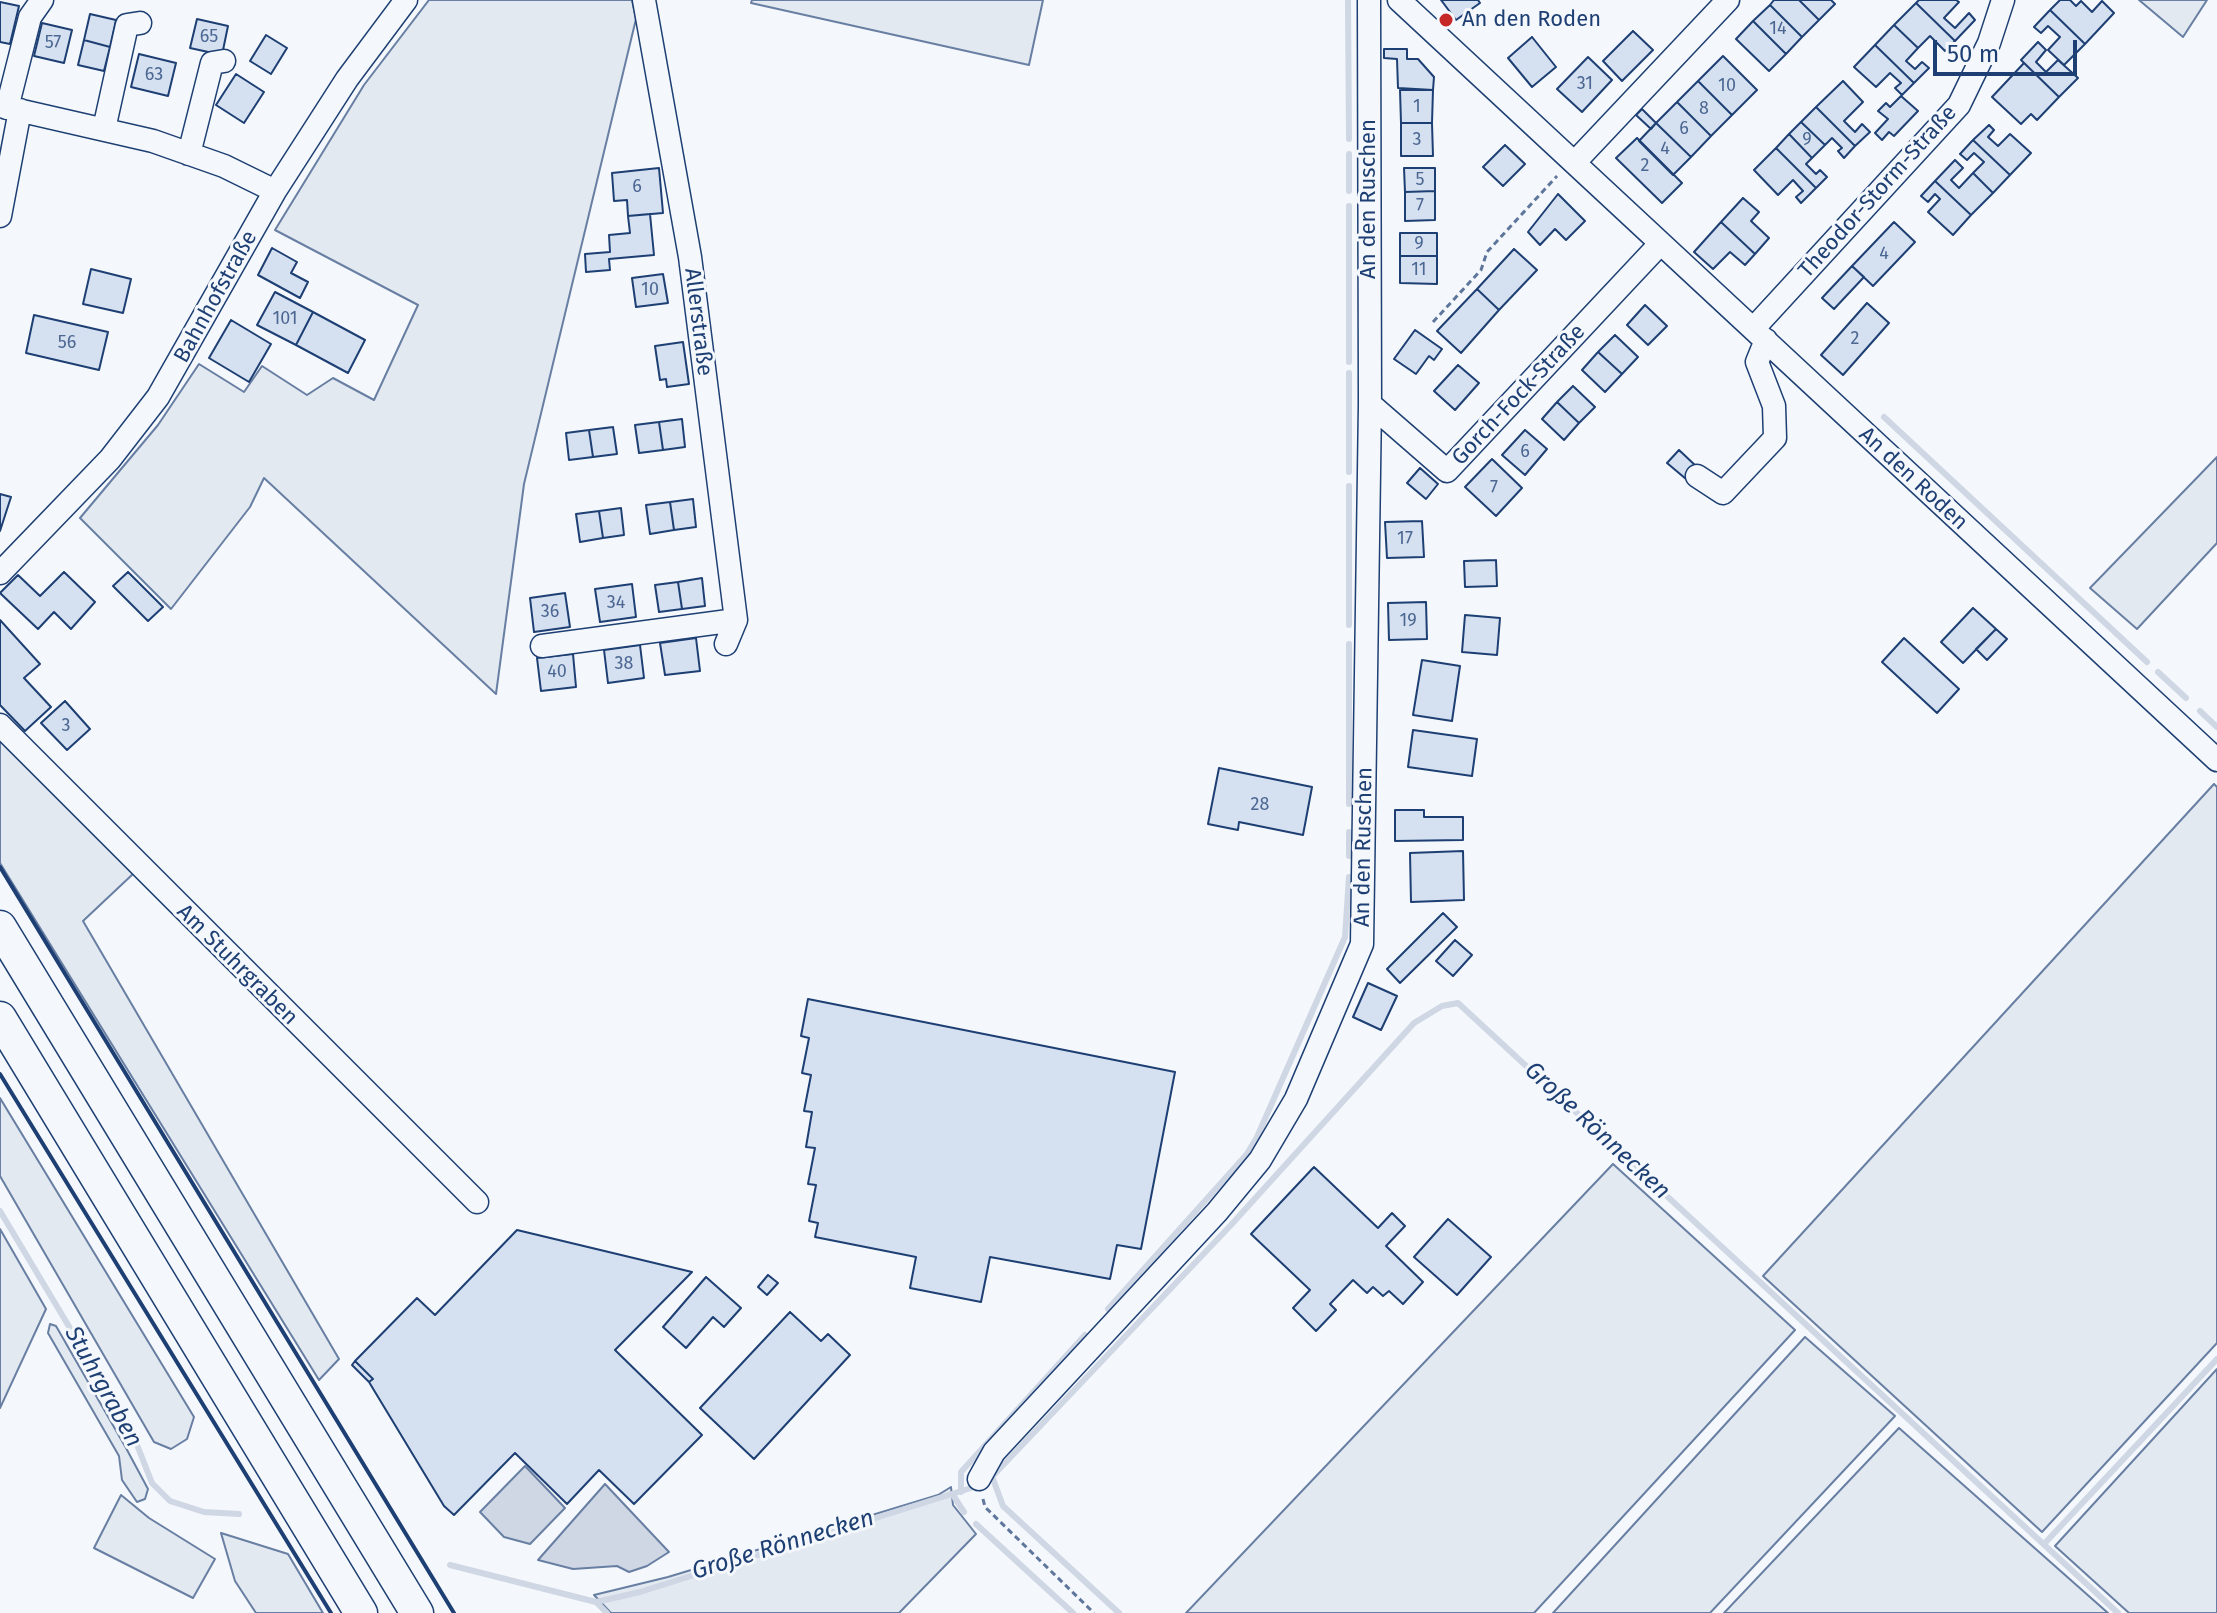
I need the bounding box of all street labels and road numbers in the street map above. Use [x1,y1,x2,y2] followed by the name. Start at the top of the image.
[1793,100,1963,284] street label: Theodor-Storm-Straße
[1356,119,1382,279] street label: An den Ruschen
[169,226,263,368] street label: Bahnhofstraße
[678,267,718,377] street label: Allerstraße
[1447,319,1591,471] street label: Gorch-Fock-Straße
[1853,422,1973,536] street label: An den Roden
[1349,767,1379,927] street label: An den Ruschen
[171,899,303,1031] street label: Am Stuhrgraben

